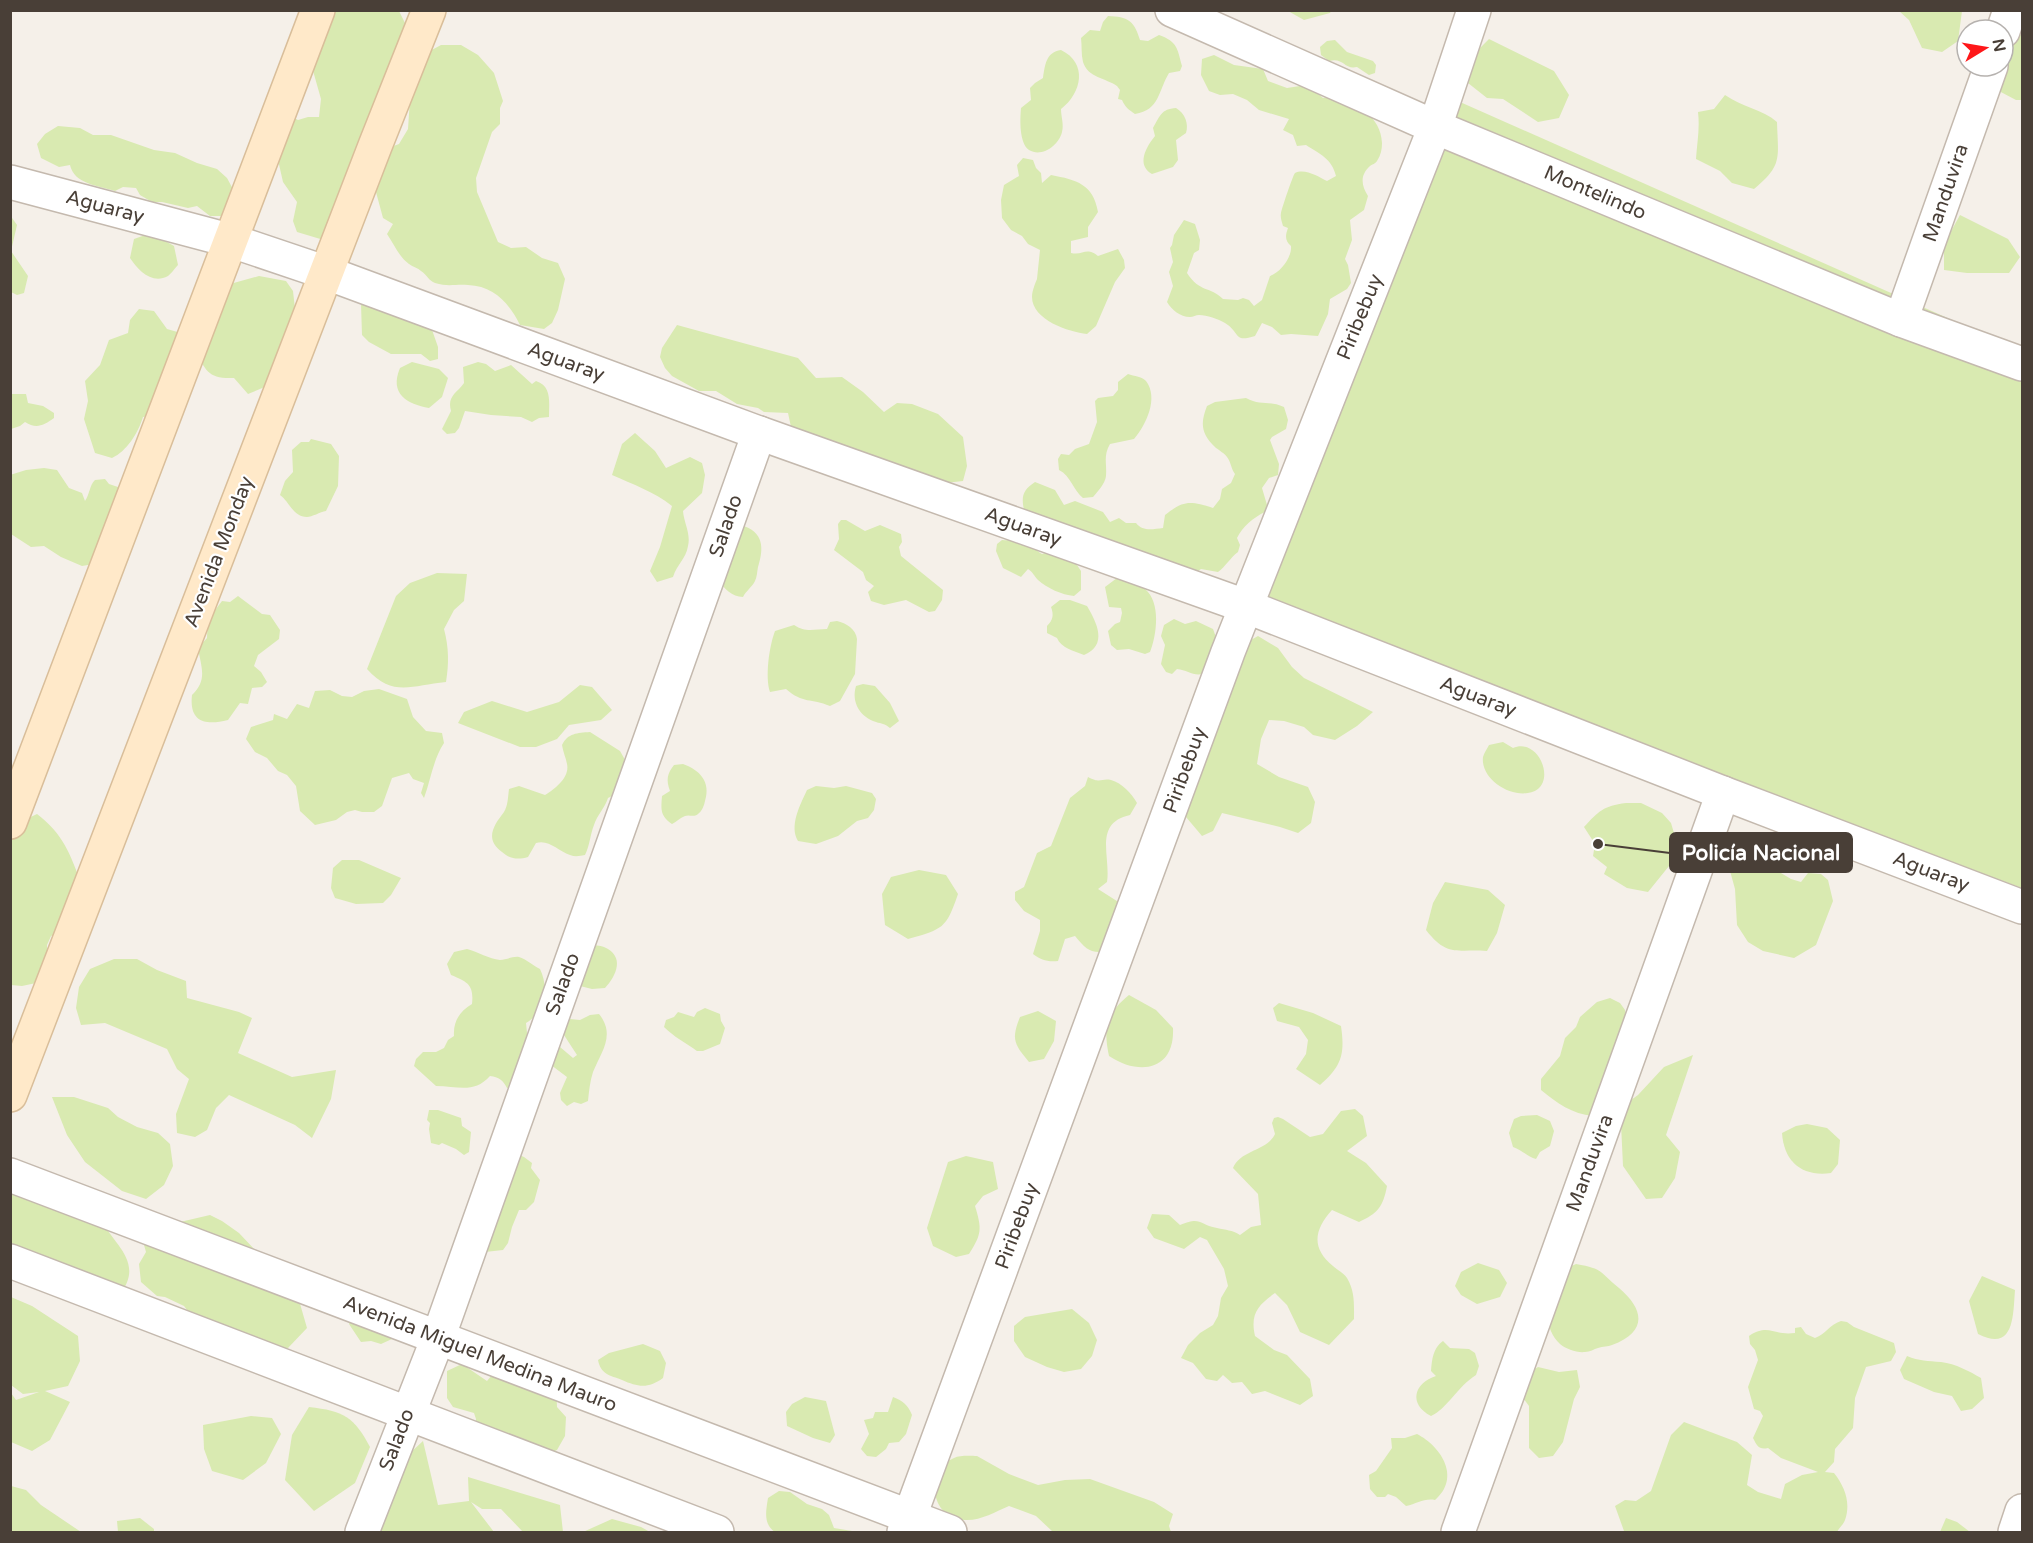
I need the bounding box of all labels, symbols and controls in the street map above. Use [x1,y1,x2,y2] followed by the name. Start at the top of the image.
[1955,18,2015,78] north arrow
[1988,37,2010,54] text: N
[1918,141,1974,245] street label: Manduvira
[1540,161,1650,225] street label: Montelindo
[63,185,147,229] street label: Aguaray
[1332,270,1388,363] street label: Piribebuy
[524,337,608,387] street label: Aguaray
[179,473,259,631] street label: Avenida Monday
[704,492,748,560] street label: Salado
[981,502,1065,552] street label: Aguaray
[1436,671,1520,723] street label: Aguaray
[1158,723,1212,817] street label: Piribebuy
[1670,833,1852,872] callout: Policía Nacional
[1682,841,1840,866] text: Policía Nacional
[1889,846,1973,898] street label: Aguaray
[541,950,585,1018] street label: Salado
[1561,1111,1619,1215] street label: Manduvira
[990,1179,1044,1273] street label: Piribebuy
[340,1291,620,1417] street label: Avenida Miguel Medina Mauro
[374,1406,420,1474] street label: Salado

